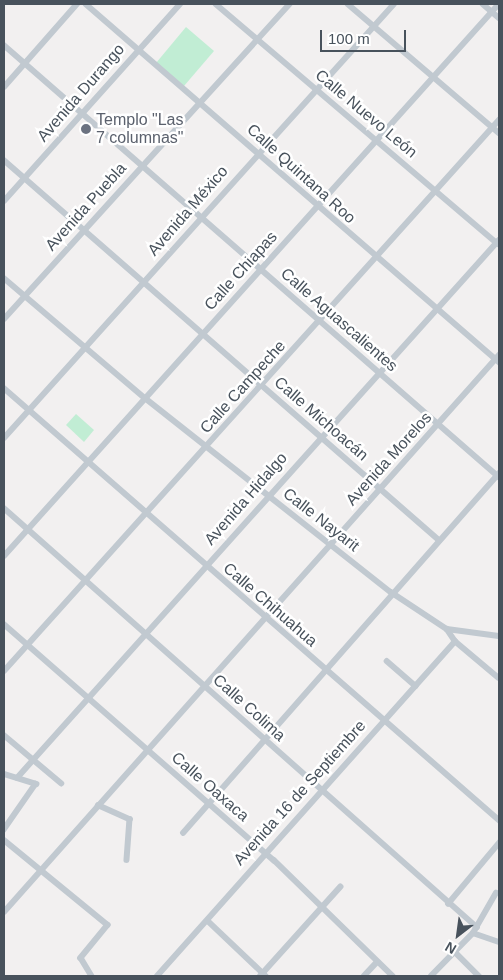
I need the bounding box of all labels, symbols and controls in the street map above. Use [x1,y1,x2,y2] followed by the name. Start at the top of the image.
[323,20,409,52] scale bar
[328,30,370,47] text: 100 m
[33,40,129,146] street label: Avenida Durango
[311,66,421,162] street label: Calle Nuevo León
[96,110,184,148] place label: Templo "Las 7 columnas"
[243,120,359,228] street label: Calle Quintana Roo
[80,123,92,135] marker: Templo "Las 7 columnas"
[41,159,131,255] street label: Avenida Puebla
[144,162,232,260] street label: Avenida México
[201,228,281,314] street label: Calle Chiapas
[276,264,402,376] street label: Calle Aguascalientes
[196,337,290,437] street label: Calle Campeche
[270,373,372,465] street label: Calle Michoacán
[342,408,436,510] street label: Avenida Morelos
[201,449,291,549] street label: Avenida Hidalgo
[279,484,363,556] street label: Calle Nayarit
[219,559,321,651] street label: Calle Chihuahua
[209,671,289,745] street label: Calle Colima
[230,717,370,869] street label: Avenida 16 de Septiembre
[167,748,253,826] street label: Calle Oaxaca
[433,910,483,960] north arrow
[442,939,459,957] text: N

